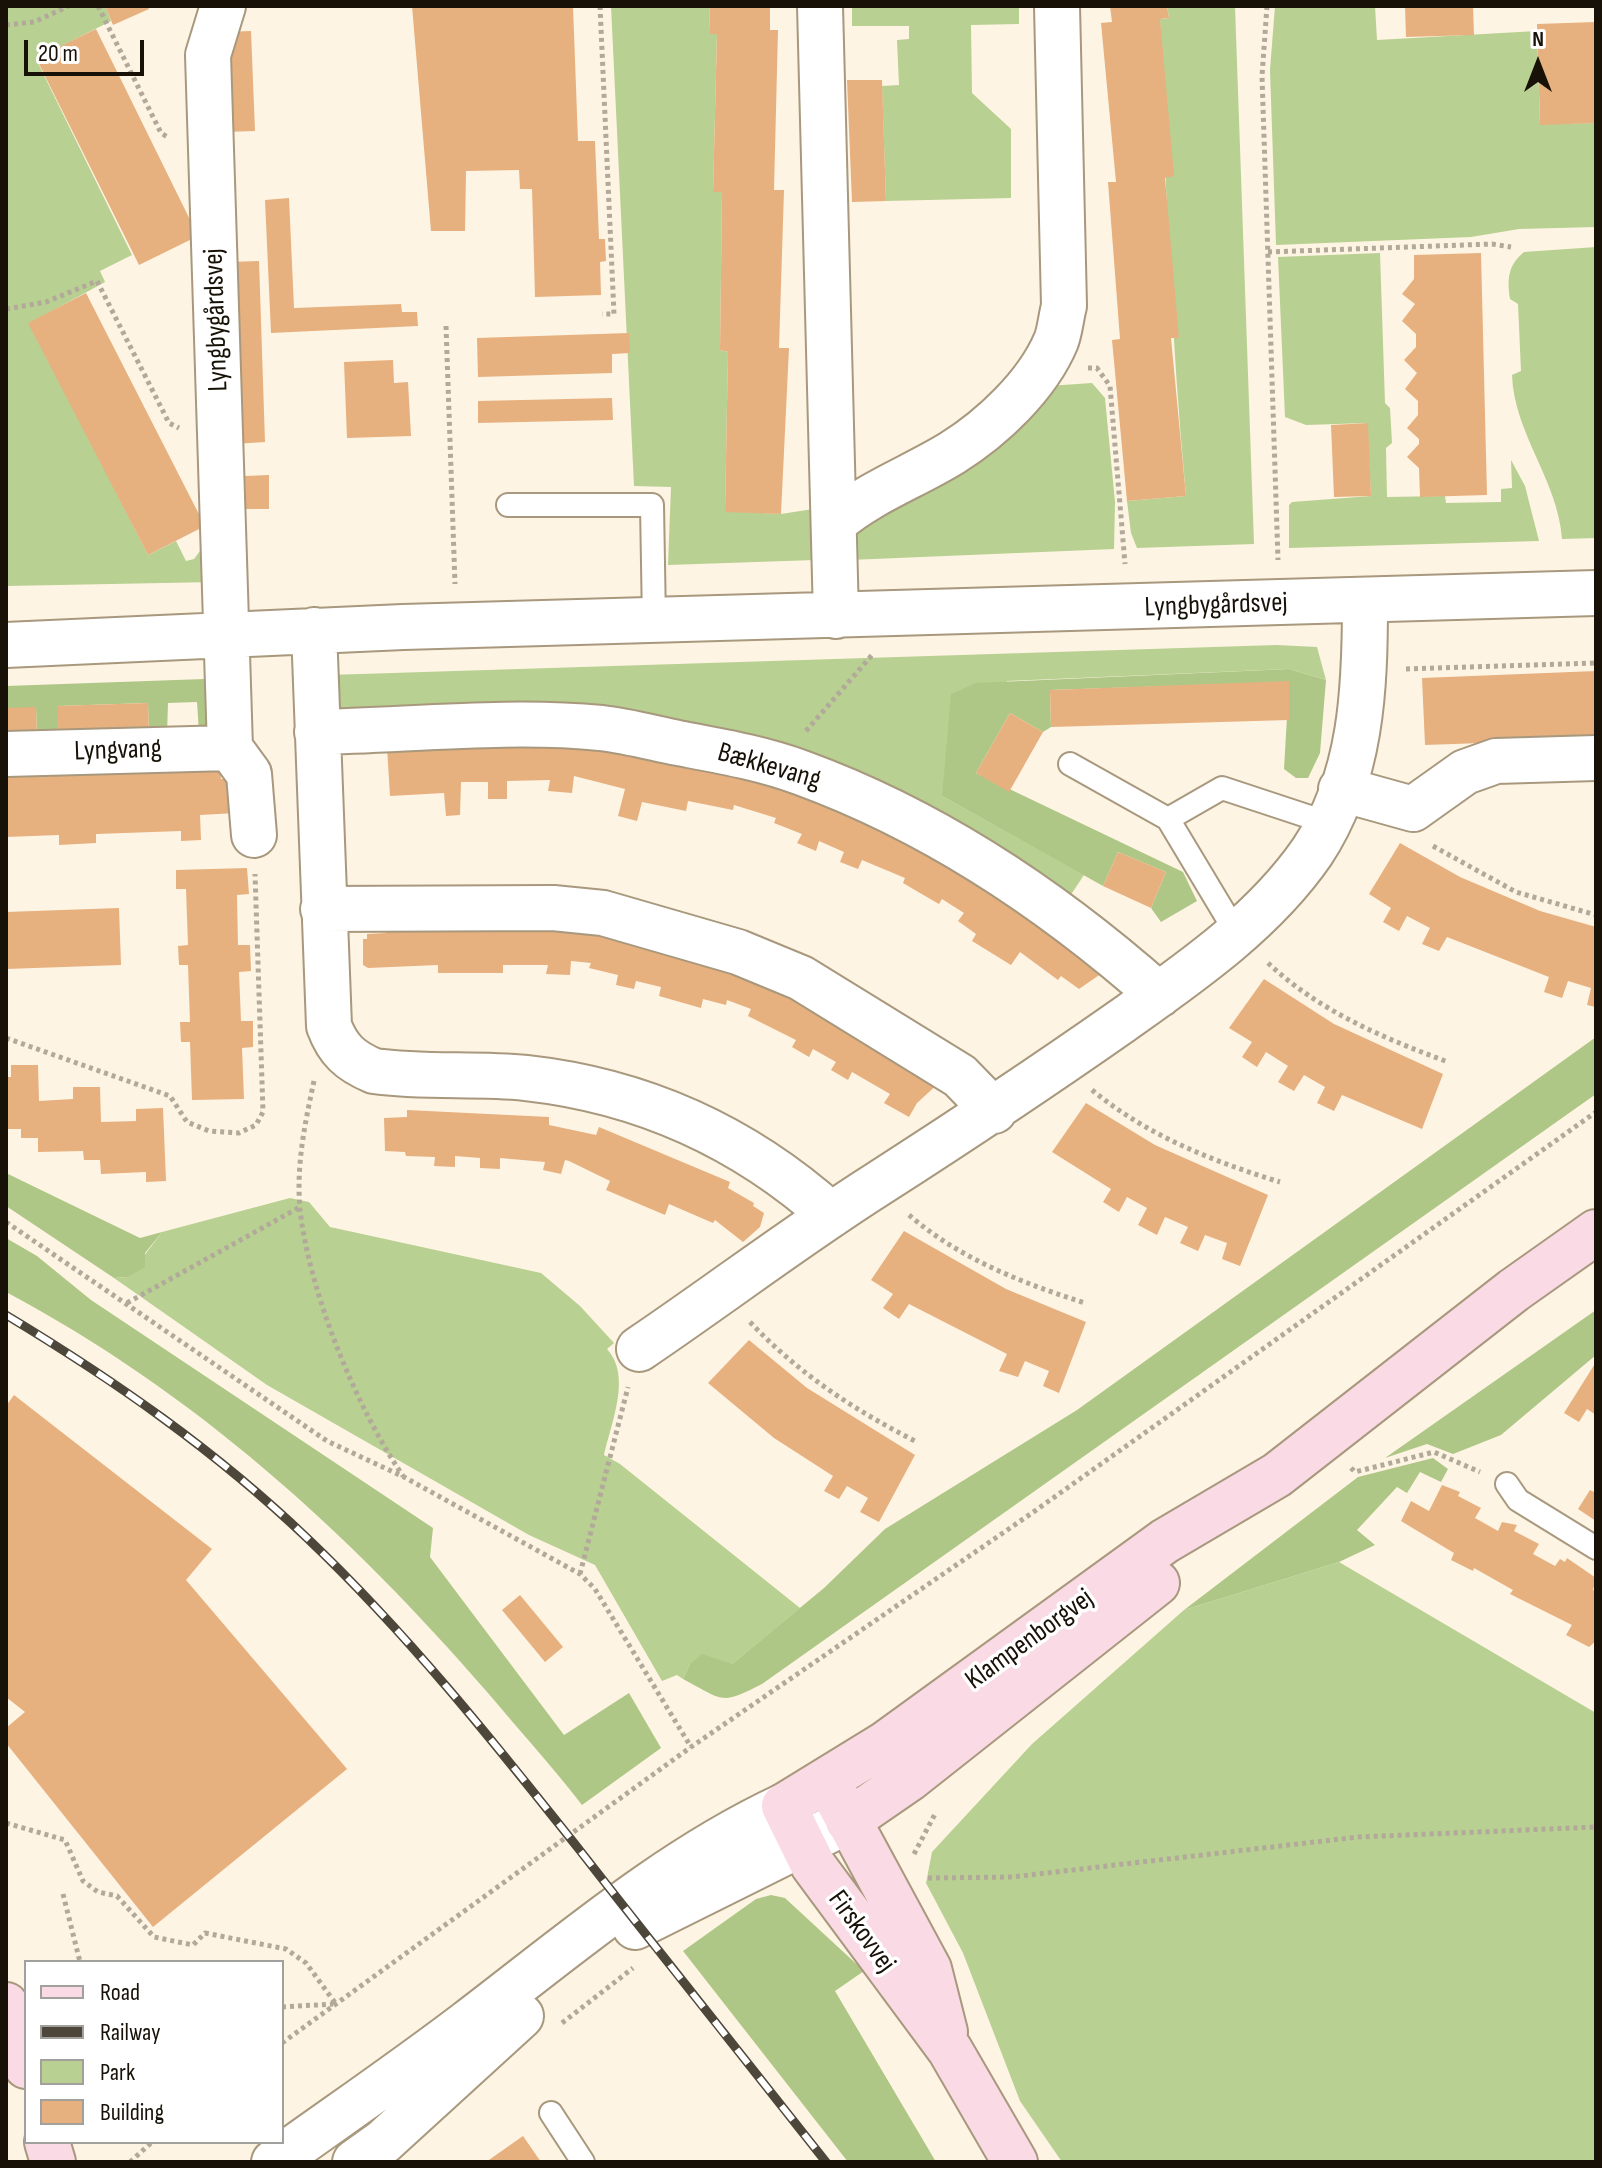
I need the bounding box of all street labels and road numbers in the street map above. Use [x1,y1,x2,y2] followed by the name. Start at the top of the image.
[198,248,236,392] street label: Lyngbygårdsvej
[1144,587,1288,625] street label: Lyngbygårdsvej
[74,733,162,769] street label: Lyngvang
[714,736,824,798] street label: Bækkevang
[960,1582,1100,1698] street label: Klampenborgvej
[820,1884,902,1980] street label: Firskovvej

